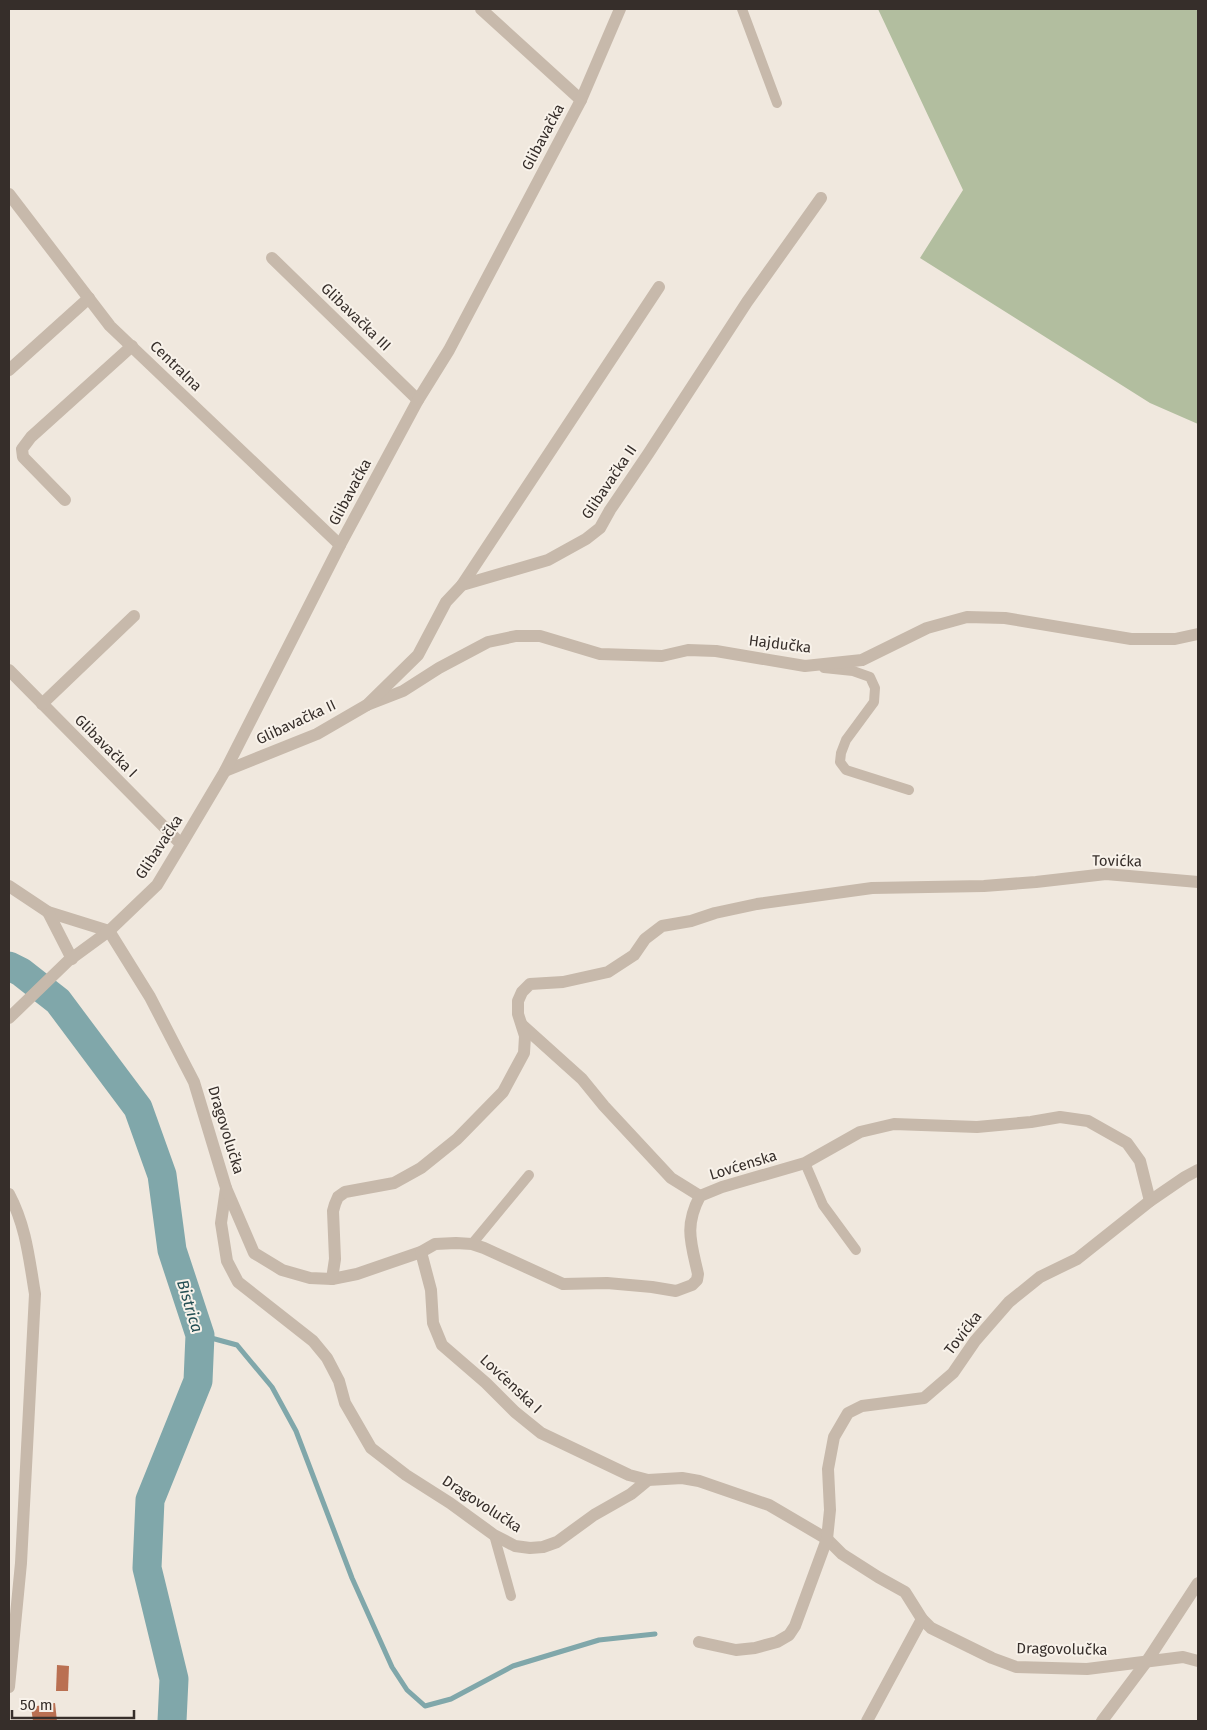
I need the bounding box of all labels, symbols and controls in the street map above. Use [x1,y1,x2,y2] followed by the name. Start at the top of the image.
[518,101,568,173] street label: Glibavačka
[317,279,395,355] street label: Glibavačka III
[146,337,206,395] street label: Centralna
[578,441,640,523] street label: Glibavačka II
[325,456,375,528] street label: Glibavačka
[748,631,812,657] street label: Hajdučka
[253,696,339,748] street label: Glibavačka II
[71,711,141,781] street label: Glibavačka I
[132,812,186,882] street label: Glibavačka
[1092,852,1142,870] street label: Tovićka
[204,1084,248,1176] street label: Dragovolučka
[707,1146,779,1184] street label: Lovćenska
[173,1277,207,1335] water label: Bistrica
[941,1308,985,1358] street label: Tovićka
[476,1351,546,1417] street label: Lovćenska I
[439,1472,525,1536] street label: Dragovolučka
[1016,1639,1108,1659] street label: Dragovolučka
[12,1688,135,1720] scale bar
[20,1696,53,1714] text: 50 m

